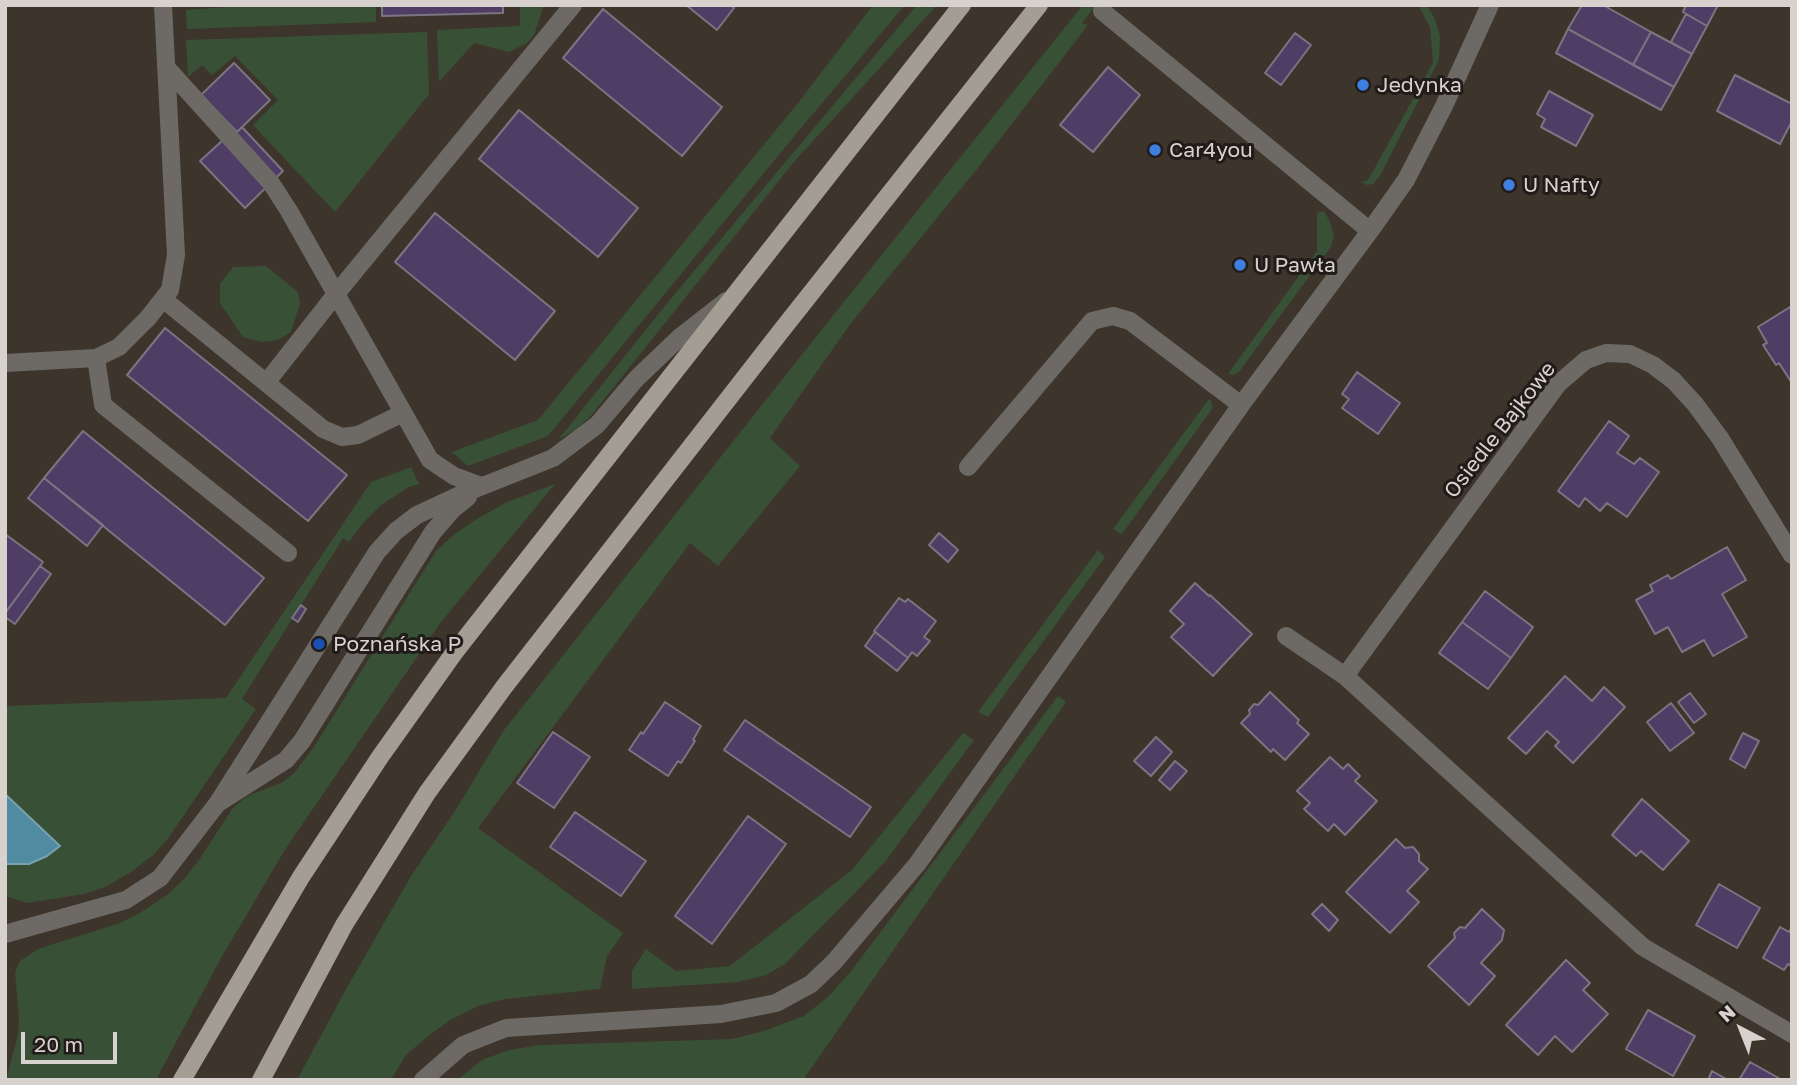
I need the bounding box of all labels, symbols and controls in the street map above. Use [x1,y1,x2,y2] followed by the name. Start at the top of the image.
[1377,72,1462,98] place label: Jedynka
[1355,77,1371,93] marker: Jedynka
[1169,137,1253,163] place label: Car4you
[1147,142,1163,158] marker: Car4you
[1523,172,1600,198] place label: U Nafty
[1501,177,1517,193] marker: U Nafty
[1254,252,1336,278] place label: U Pawła
[1232,257,1248,273] marker: U Pawła
[1439,357,1561,503] street label: Osiedle Bajkowe
[333,631,461,657] place label: Poznańska P
[311,636,327,652] marker: Poznańska P
[1706,994,1776,1064] north arrow
[1714,1000,1740,1026] text: N
[24,1018,121,1062] scale bar
[34,1031,83,1057] text: 20 m

